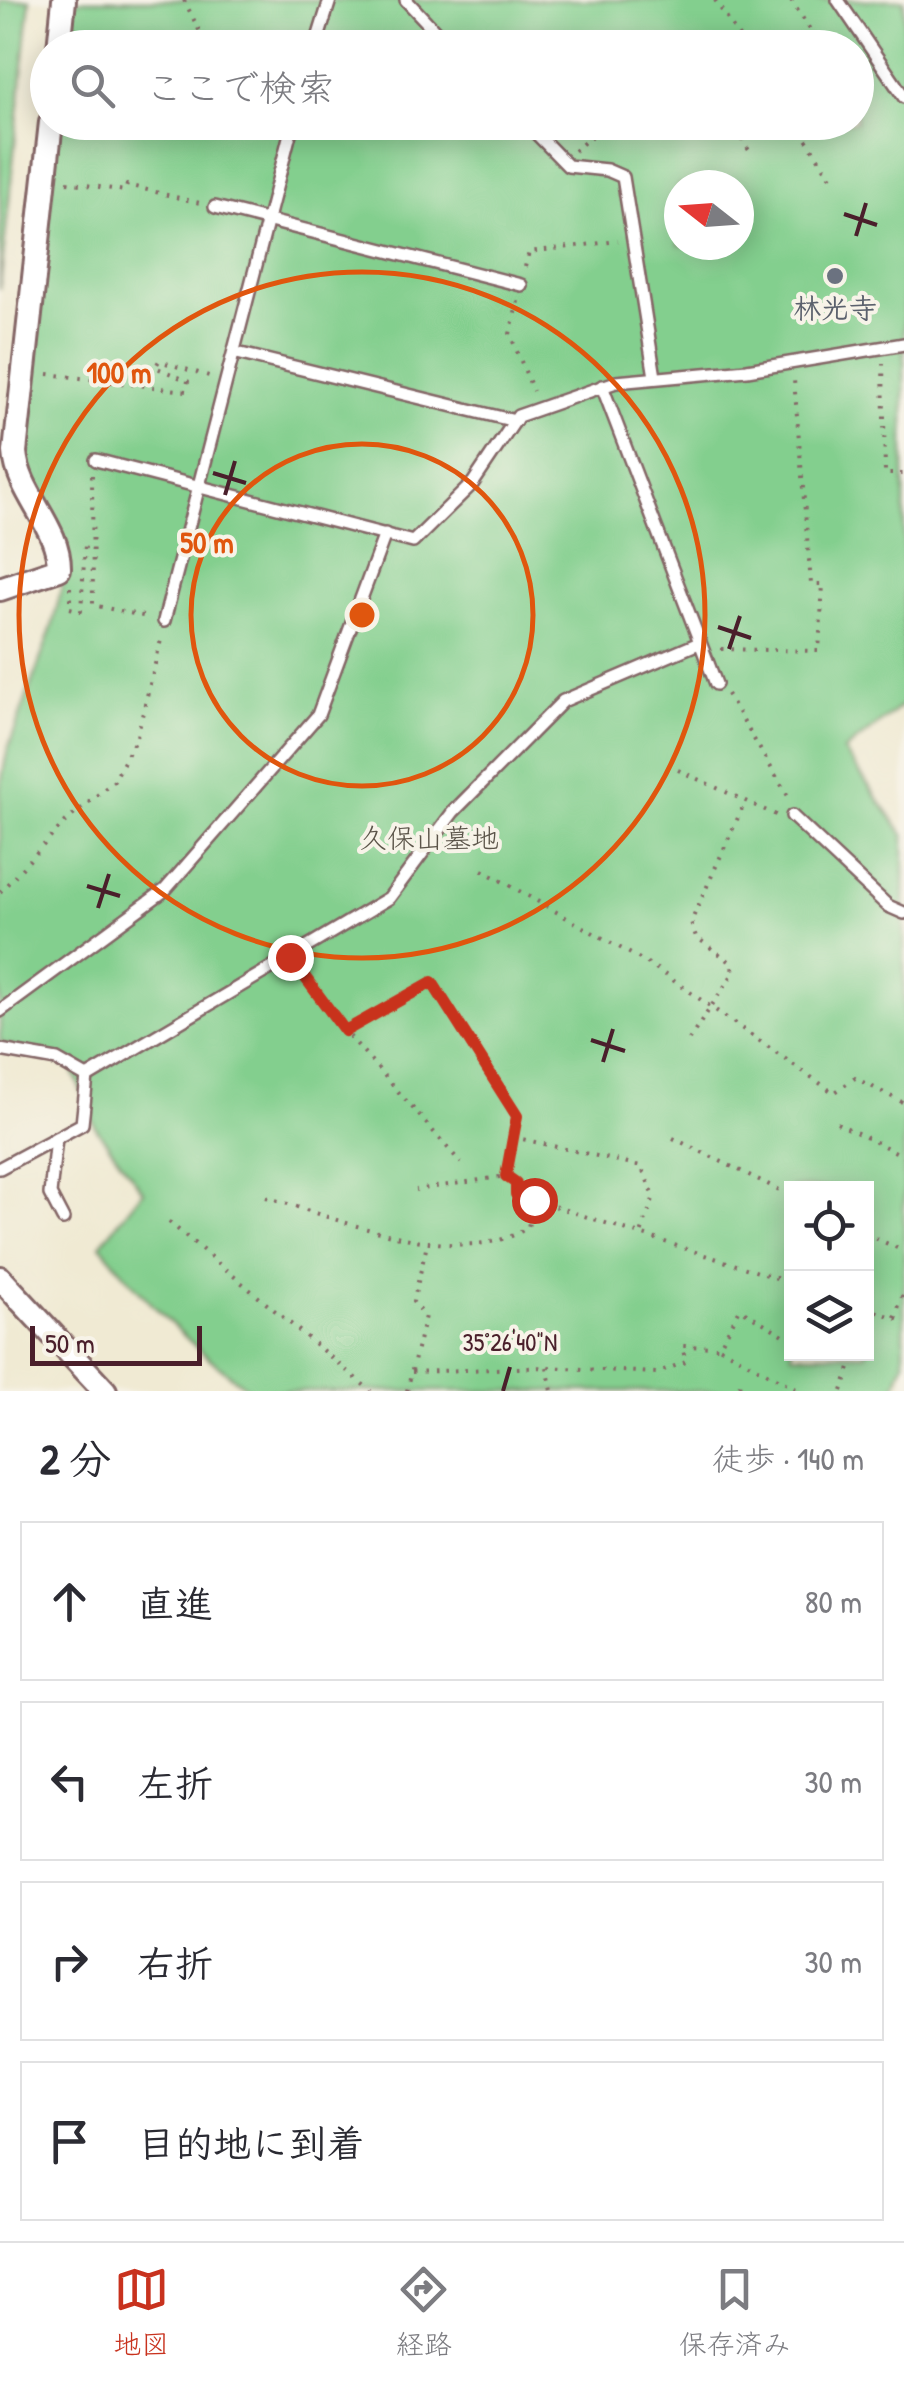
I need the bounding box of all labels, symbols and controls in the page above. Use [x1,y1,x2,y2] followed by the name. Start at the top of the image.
[30,30,874,140] search box
[65,58,120,113] icon: search
[145,61,335,113] text: ここで検索
[664,170,754,260] north arrow
[824,265,846,287] marker: 林光寺
[793,289,877,327] place label: 林光寺
[86,352,152,392] text: 100 m
[180,522,234,562] text: 50 m
[344,597,380,633] centre of rings
[359,819,499,857] park label: 久保山墓地
[268,935,314,981] route end
[512,1178,558,1224] route start
[784,1181,874,1361] map controls
[784,1181,874,1271] button: locate
[784,1271,874,1361] button: layers
[30,1321,202,1366] scale bar
[45,1324,95,1362] text: 50 m
[463,1325,557,1359] text: 35°26'40"N
[40,1430,111,1487] text: 2 分
[712,1437,864,1480] text: 徒歩 · 140 m
[42,1574,97,1629] icon: ahead
[137,1577,213,1629] text: 直進
[805,1580,862,1623] text: 80 m
[42,1754,97,1809] icon: left
[137,1757,213,1809] text: 左折
[804,1760,862,1803] text: 30 m
[42,1934,97,1989] icon: right
[137,1937,213,1989] text: 右折
[804,1940,862,1983] text: 30 m
[42,2114,97,2169] icon: arrive
[137,2117,365,2169] text: 目的地に到着
[113,2262,169,2363] tab: 地図
[396,2262,452,2363] tab: 経路
[679,2262,791,2363] tab: 保存済み

